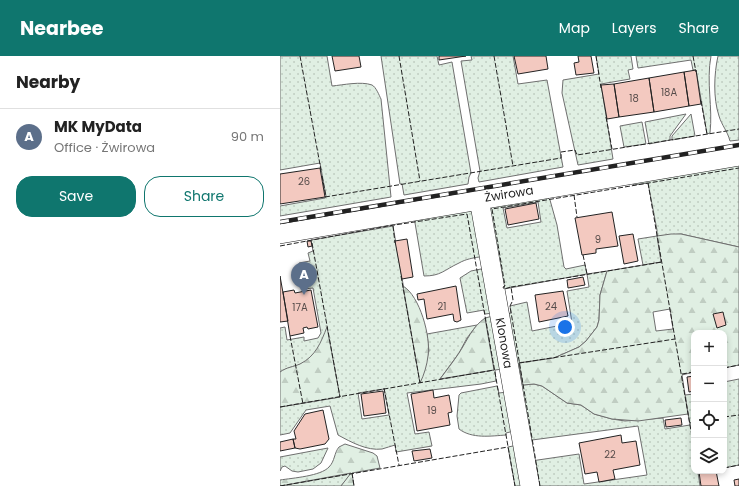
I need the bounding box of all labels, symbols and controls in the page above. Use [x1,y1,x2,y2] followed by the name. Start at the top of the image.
[20,15,103,42] text: Nearbee
[559,18,590,38] text: Map
[612,18,656,38] text: Layers
[678,18,719,38] text: Share
[16,70,80,94] text: Nearby
[661,85,677,100] house number: 18A
[629,91,639,106] house number: 18
[54,116,142,137] text: MK MyData
[24,127,34,146] text: A
[231,127,264,146] text: 90 m
[54,138,155,157] text: Office · Żwirowa
[298,174,310,189] house number: 26
[16,176,136,217] button: Save
[144,176,264,217] button: Share
[483,181,535,206] street label: Żwirowa
[595,232,601,247] house number: 9
[291,262,317,295] pin: A
[438,299,446,314] house number: 21
[545,299,557,314] house number: 24
[292,300,308,315] house number: 17A
[492,316,517,370] street label: Klonowa
[555,317,575,337] your location
[691,330,727,474] map controls
[691,330,727,366] button: +
[691,366,727,402] button: −
[691,402,727,438] button: locate
[427,403,437,418] house number: 19
[691,438,727,474] button: layers
[604,447,616,462] house number: 22

